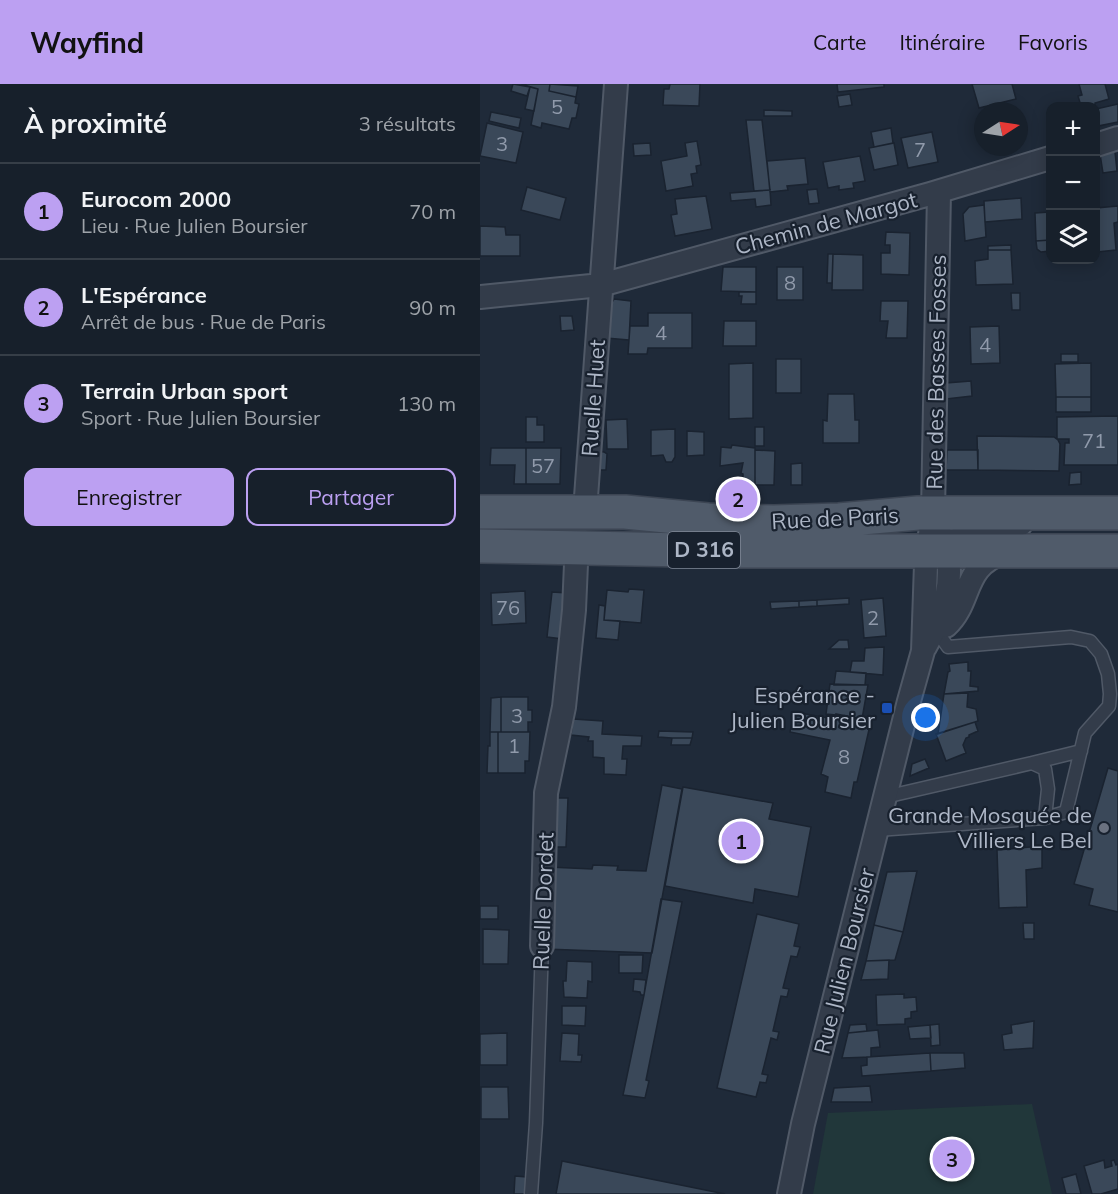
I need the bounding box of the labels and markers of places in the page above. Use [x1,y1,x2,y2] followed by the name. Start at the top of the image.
[718,476,758,522] pin: 2
[730,681,875,734] place label: Espérance - Julien Boursier
[880,701,894,715] marker: Espérance - Julien Boursier
[888,801,1092,854] place label: Grande Mosquée de Villiers Le Bel
[722,818,760,864] pin: 1
[1097,821,1111,835] marker: Grande Mosquée de Villiers Le Bel
[932,1136,972,1182] pin: 3

